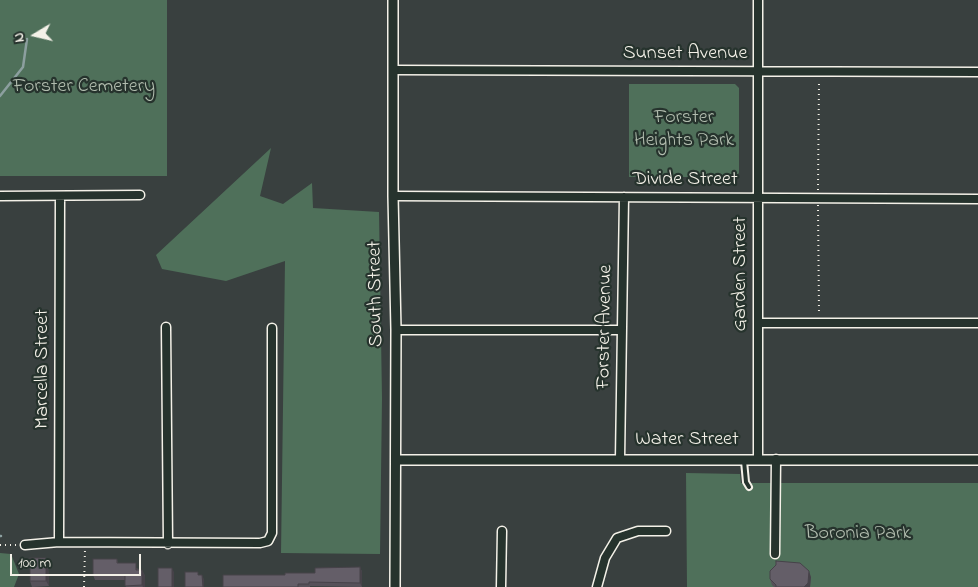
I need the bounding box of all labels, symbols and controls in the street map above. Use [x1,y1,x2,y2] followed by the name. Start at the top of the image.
[10,10,60,60] north arrow
[9,31,31,44] text: N
[623,43,747,67] street label: Sunset Avenue
[13,76,155,100] park label: Forster Cemetery
[634,107,734,154] park label: Forster Heights Park
[632,169,738,193] street label: Divide Street
[730,217,754,331] street label: Garden Street
[364,241,390,347] street label: South Street
[593,264,619,390] street label: Forster Avenue
[32,309,56,429] street label: Marcella Street
[635,429,739,453] street label: Water Street
[805,523,911,547] park label: Boronia Park
[12,544,144,576] scale bar
[18,552,51,574] text: 100 m

